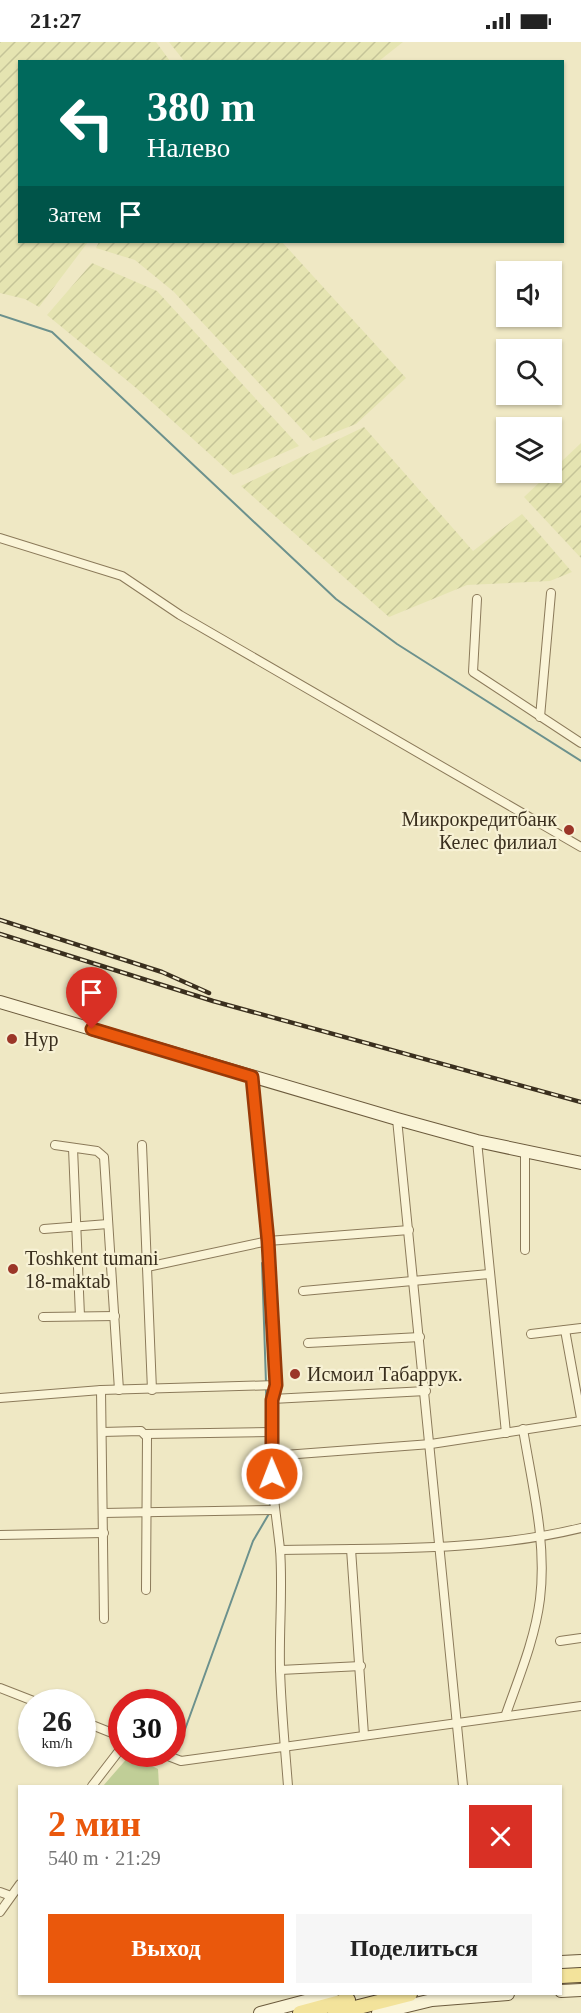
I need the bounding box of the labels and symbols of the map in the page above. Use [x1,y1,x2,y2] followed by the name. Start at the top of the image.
[401,808,557,854] place label: Микрокредитбанк Келес филиал
[562,823,576,837] marker: Микрокредитбанк Келес филиал
[66,967,117,1029] pin
[24,1028,58,1051] place label: Нур
[5,1032,19,1046] marker: Нур
[25,1247,159,1292] place label: Toshkent tumani 18-maktab
[6,1262,20,1276] marker: Toshkent tumani 18-maktab
[307,1363,463,1386] place label: Исмоил Табаррук.
[288,1367,302,1381] marker: Исмоил Табаррук.
[240,1442,304,1506] position arrow
[108,1689,186,1767] speed limit sign: 30

